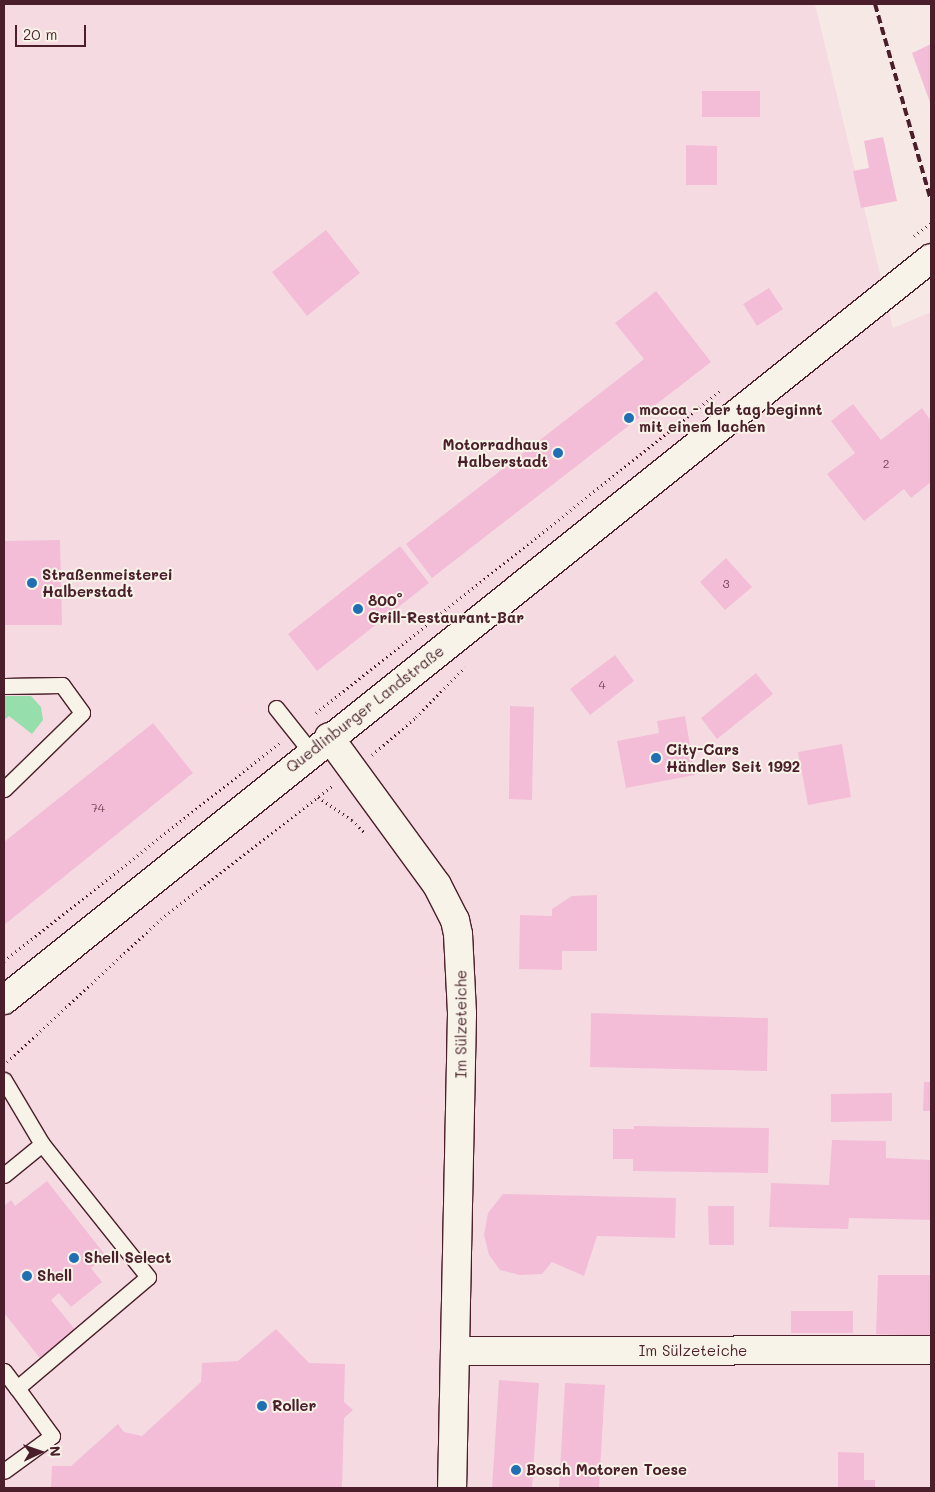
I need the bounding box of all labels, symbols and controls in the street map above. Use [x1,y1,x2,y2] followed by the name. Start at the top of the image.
[18,15,89,47] scale bar
[23,24,57,44] text: 20 m
[639,400,823,435] place label: mocca - der tag beginnt mit einem lachen
[623,412,635,424] marker: mocca - der tag beginnt mit einem lachen
[443,435,548,470] place label: Motorradhaus Halberstadt
[552,447,564,459] marker: Motorradhaus Halberstadt
[883,457,889,471] house number: 2
[42,565,173,600] place label: Straßenmeisterei Halberstadt
[26,577,38,589] marker: Straßenmeisterei Halberstadt
[722,577,730,591] house number: 3
[368,591,524,626] place label: 800° Grill-Restaurant-Bar
[352,603,364,615] marker: 800° Grill-Restaurant-Bar
[282,642,448,776] street label: Quedlinburger Landstraße
[598,678,606,692] house number: 4
[666,740,800,775] place label: City-Cars Händler Seit 1992
[650,752,662,764] marker: City-Cars Händler Seit 1992
[91,801,105,815] house number: 74
[452,970,470,1078] street label: Im Sülzeteiche
[84,1249,171,1267] place label: Shell Select
[68,1252,80,1264] marker: Shell Select
[37,1267,72,1285] place label: Shell
[21,1270,33,1282] marker: Shell
[639,1342,747,1360] street label: Im Sülzeteiche
[272,1397,316,1415] place label: Roller
[256,1400,268,1412] marker: Roller
[15,1427,65,1477] north arrow
[46,1445,65,1457] text: N
[526,1461,687,1479] place label: Bosch Motoren Toese
[510,1464,522,1476] marker: Bosch Motoren Toese

